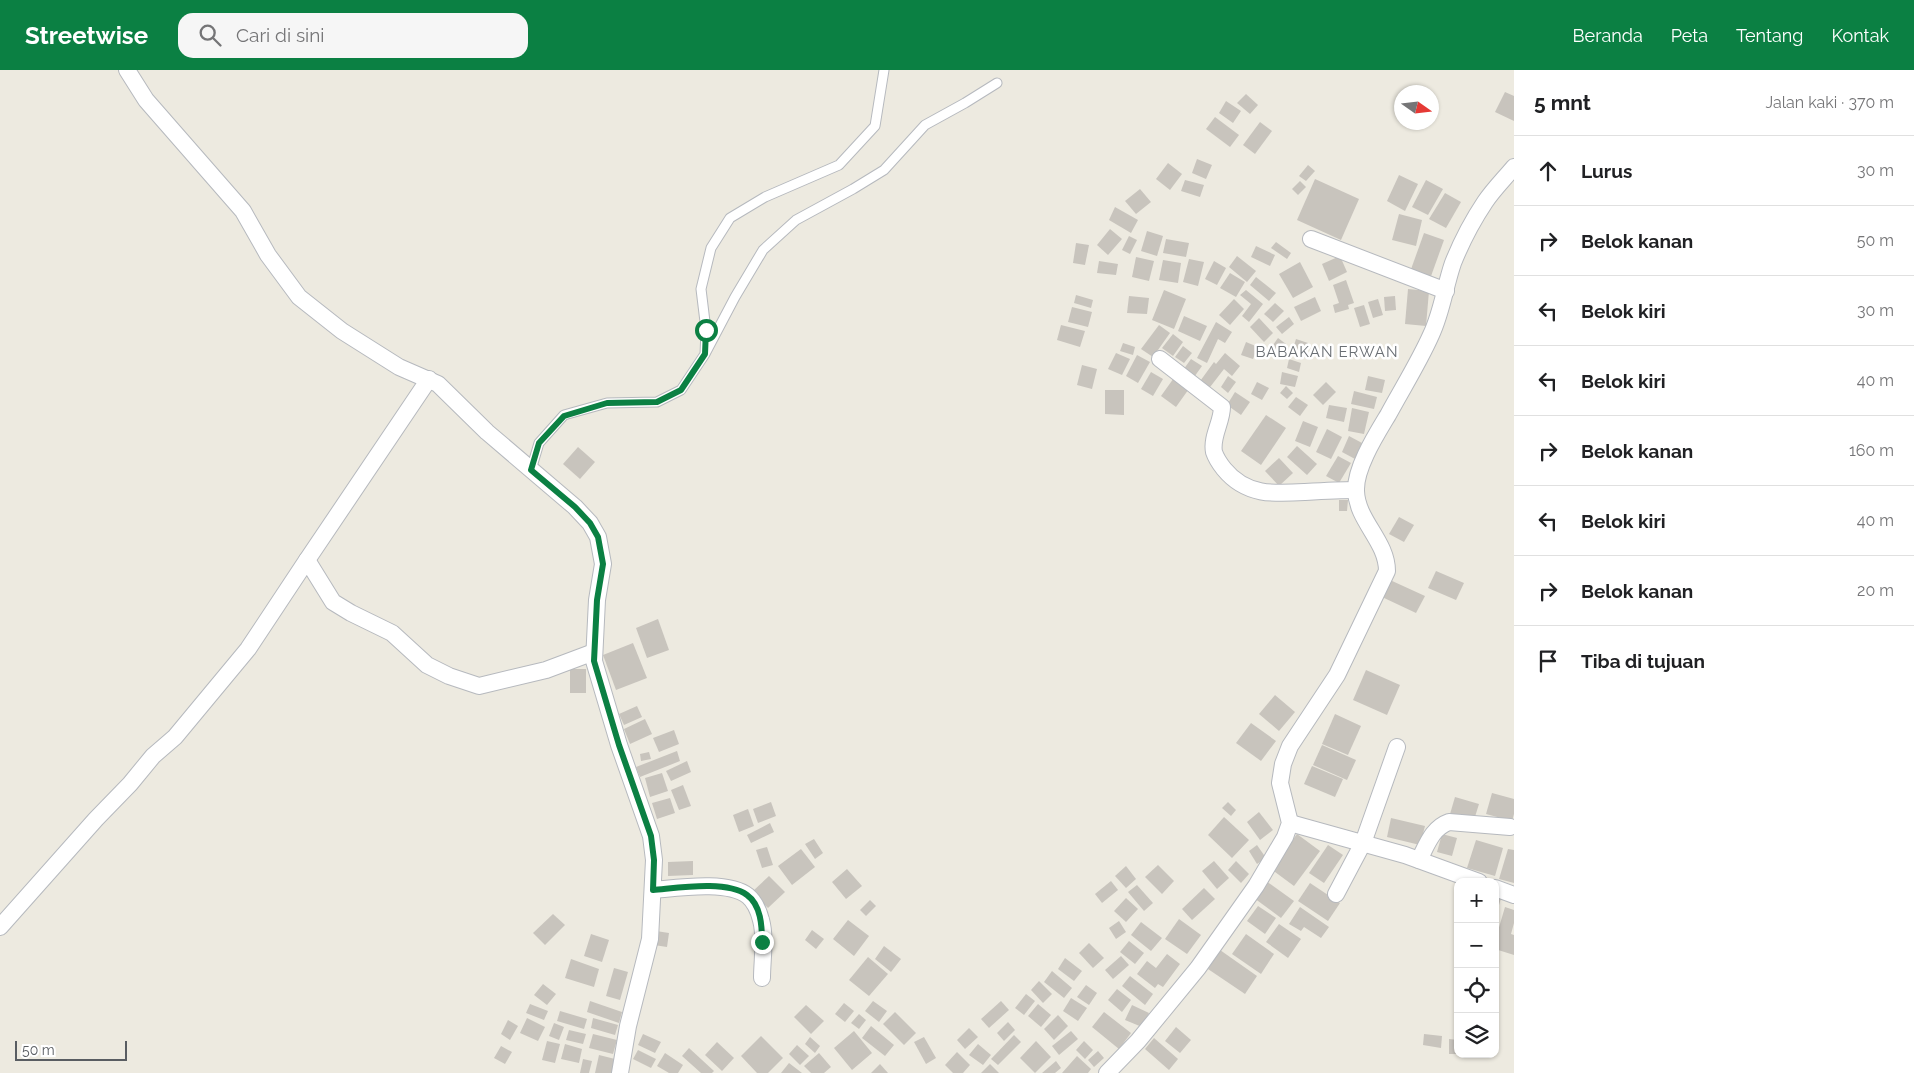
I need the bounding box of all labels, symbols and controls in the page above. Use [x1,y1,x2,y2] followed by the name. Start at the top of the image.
[178,13,528,58] search box
[25,21,148,50] text: Streetwise
[196,21,224,49] icon: search
[236,24,324,46] text: Cari di sini
[1573,25,1643,46] text: Beranda
[1671,25,1708,46] text: Peta
[1736,25,1803,46] text: Tentang
[1831,25,1889,46] text: Kontak
[1394,85,1439,130] north arrow
[1534,90,1591,115] text: 5 mnt
[1765,93,1894,112] text: Jalan kaki · 370 m
[1534,157,1562,185] icon: ahead
[1581,160,1632,182] text: Lurus
[1857,161,1894,180] text: 30 m
[1534,227,1562,255] icon: right
[1581,230,1693,252] text: Belok kanan
[1857,231,1894,250] text: 50 m
[1534,297,1562,325] icon: left
[1581,300,1666,322] text: Belok kiri
[1857,301,1894,320] text: 30 m
[695,319,718,342] route start
[1255,343,1399,361] district label: BABAKAN ERWAN
[1534,367,1562,395] icon: left
[1581,370,1666,392] text: Belok kiri
[1857,371,1894,390] text: 40 m
[1534,437,1562,465] icon: right
[1581,440,1693,462] text: Belok kanan
[1849,441,1894,460] text: 160 m
[1534,507,1562,535] icon: left
[1581,510,1666,532] text: Belok kiri
[1857,511,1894,530] text: 40 m
[1534,577,1562,605] icon: right
[1581,580,1693,602] text: Belok kanan
[1857,581,1894,600] text: 20 m
[1534,647,1562,675] icon: arrive
[1581,650,1705,672] text: Tiba di tujuan
[1454,878,1499,1058] map controls
[1454,878,1499,923] button: +
[1454,923,1499,968] button: −
[751,931,774,954] route end
[1454,968,1499,1013] button: locate
[1454,1013,1499,1058] button: layers
[15,1038,128,1061] scale bar
[22,1042,55,1058] text: 50 m

